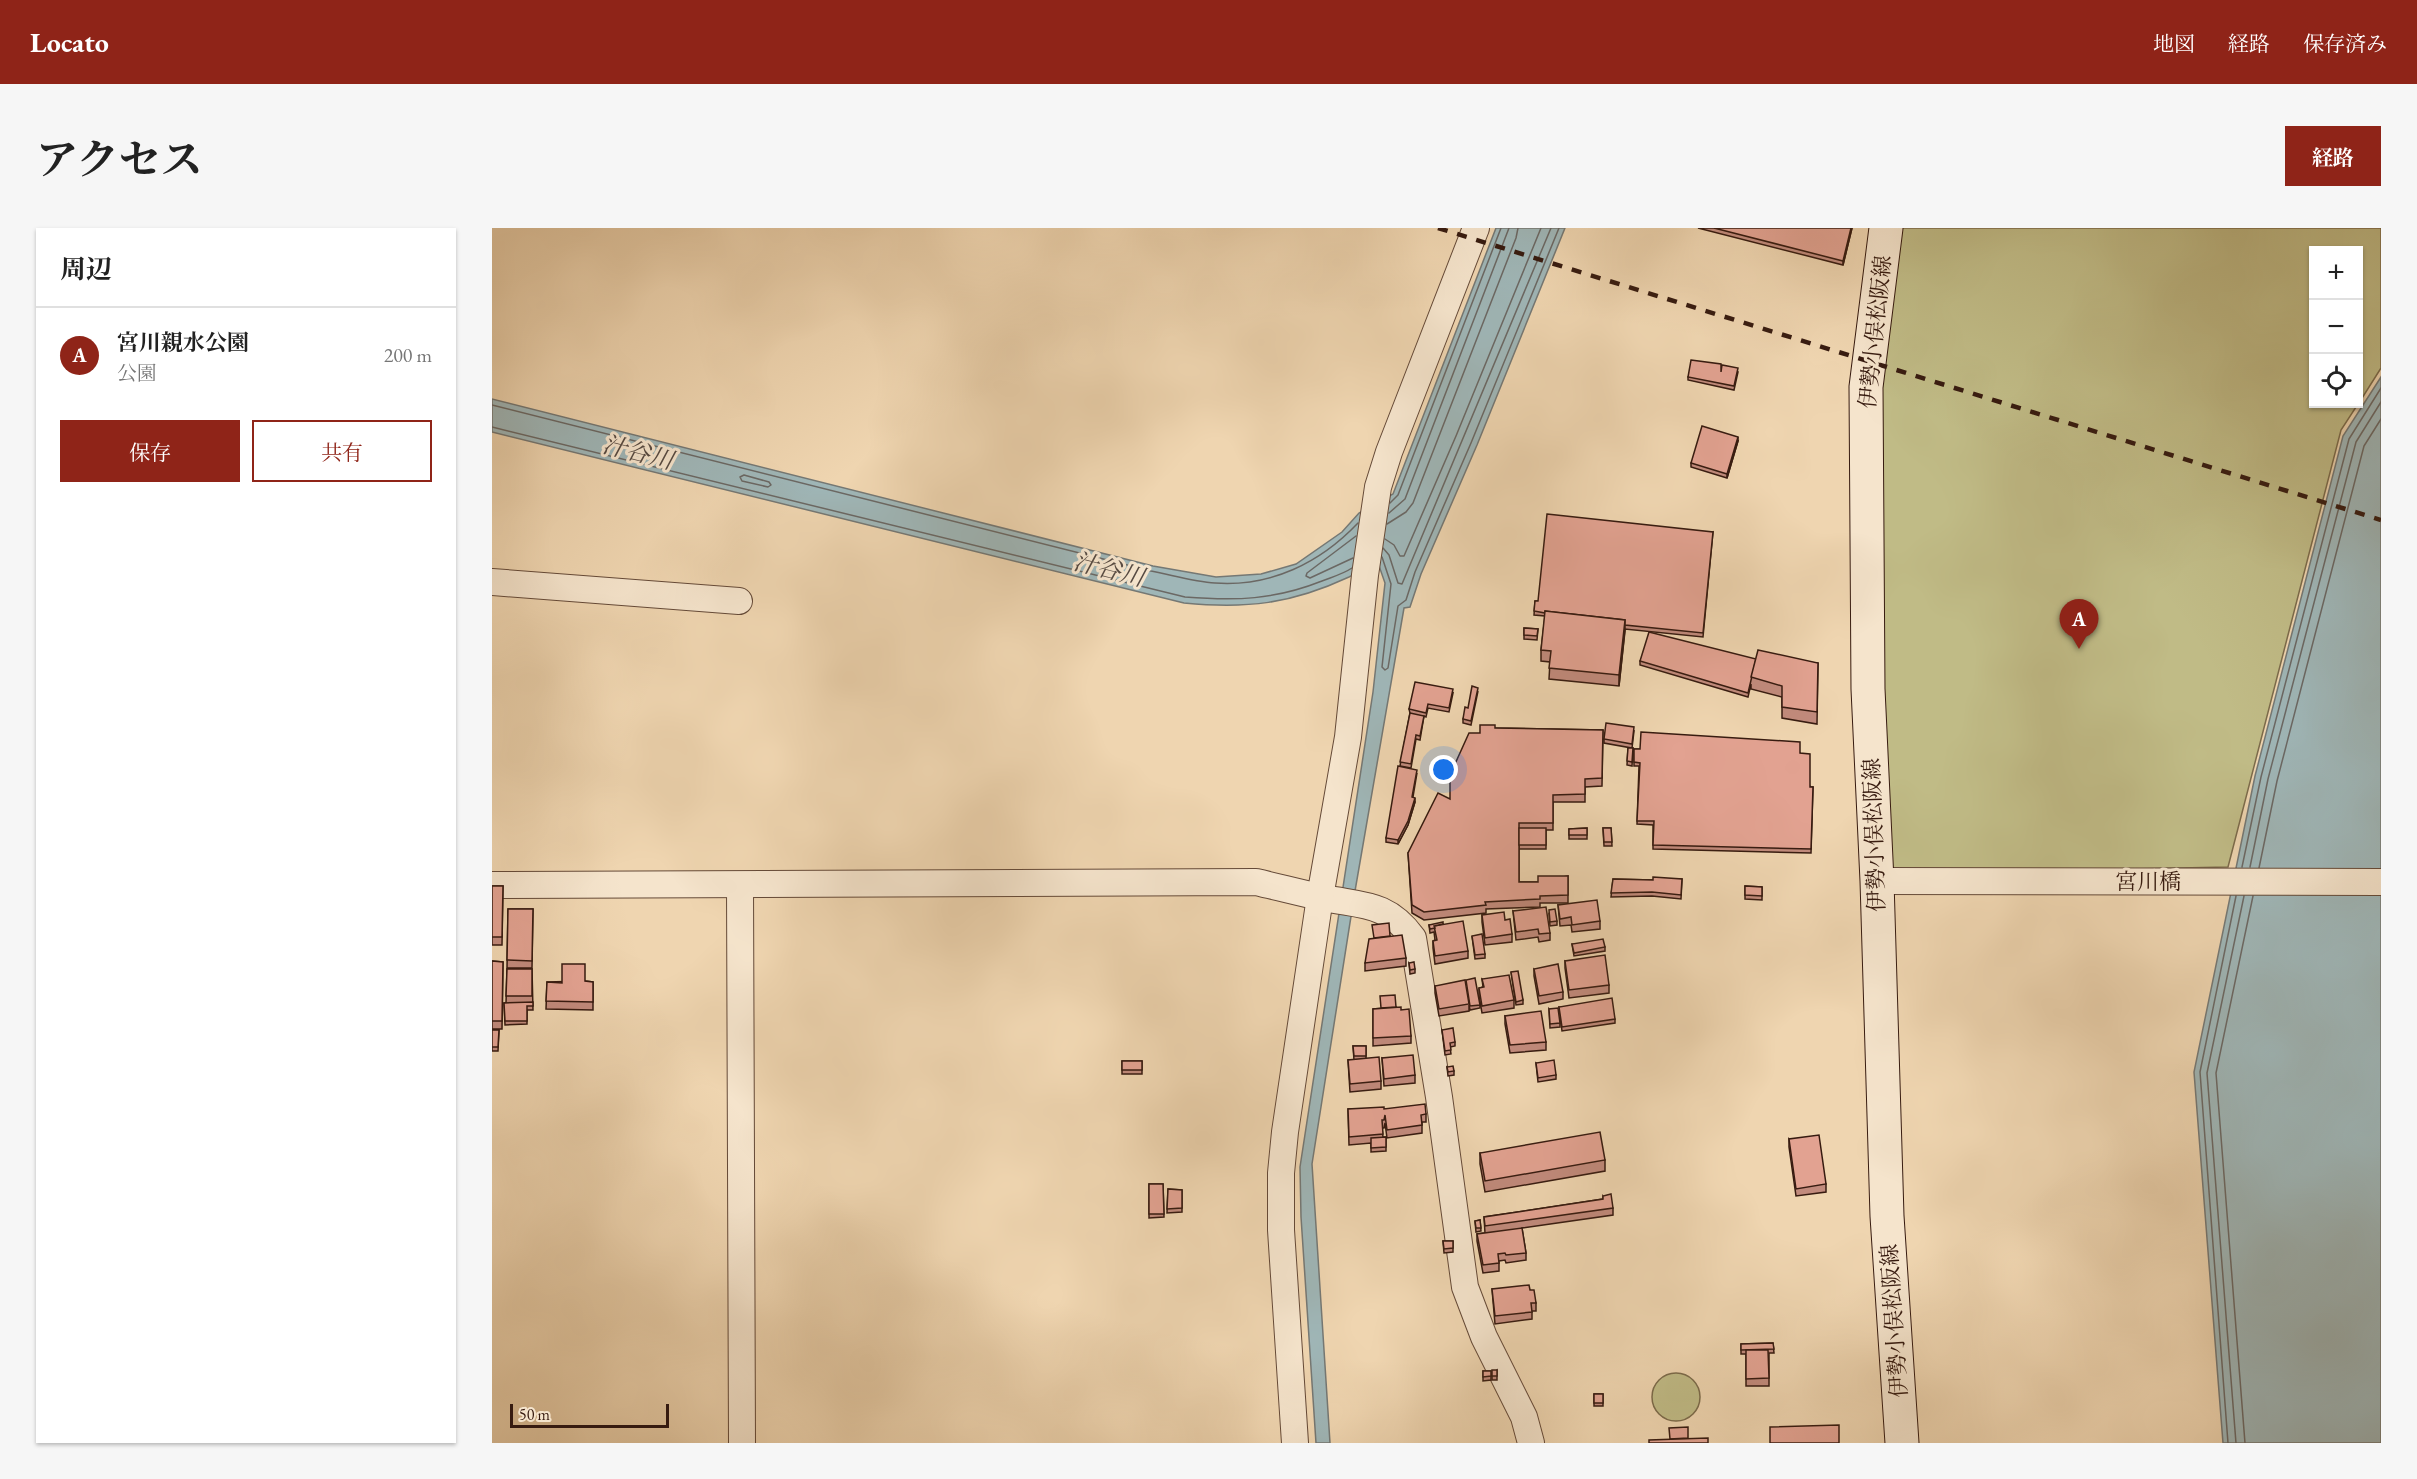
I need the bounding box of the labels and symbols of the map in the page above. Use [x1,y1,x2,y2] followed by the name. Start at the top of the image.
[1853,254,1897,410] street label: 伊勢小俣松阪線
[599,428,680,476] water label: 汁谷川
[1070,545,1151,593] water label: 汁谷川
[2060,600,2098,649] pin: A
[1429,755,1458,784] your location
[1857,758,1891,912] street label: 伊勢小俣松阪線
[2115,867,2181,896] street label: 宮川橋
[1874,1243,1914,1399] street label: 伊勢小俣松阪線
[510,1401,669,1428] scale bar

